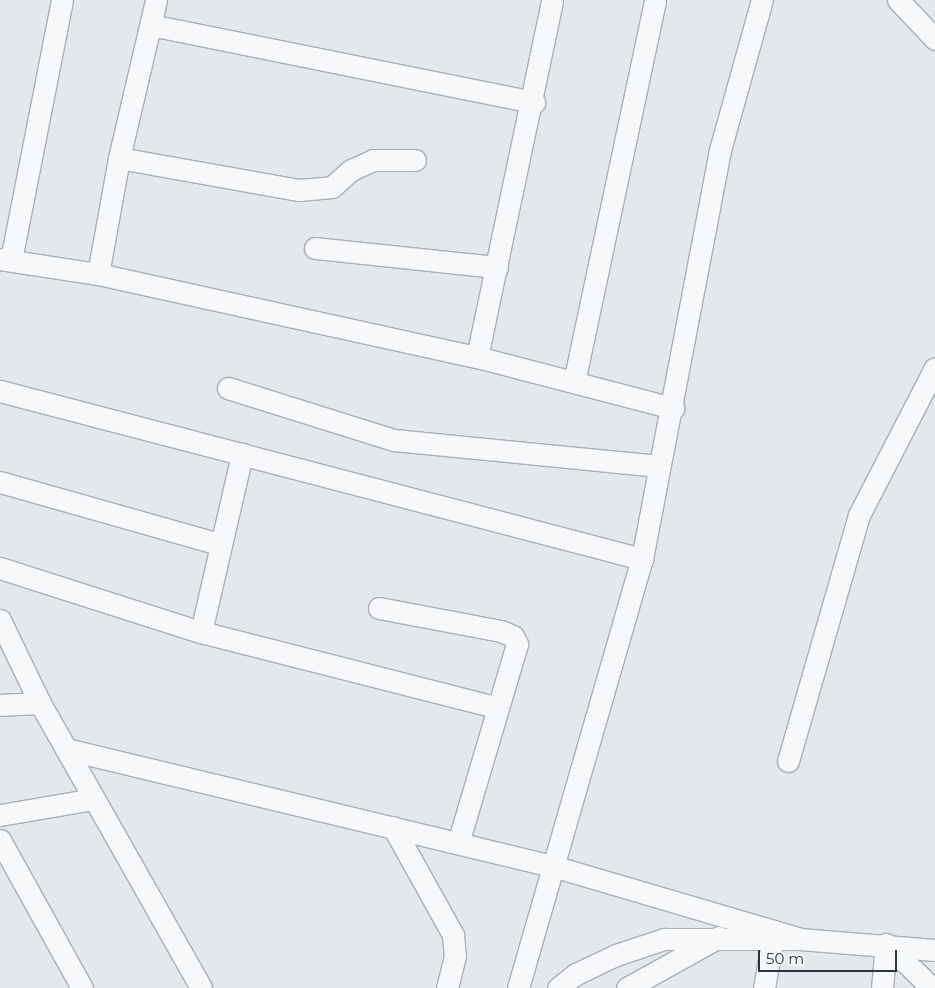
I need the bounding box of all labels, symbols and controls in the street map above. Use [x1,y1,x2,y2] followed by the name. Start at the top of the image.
[760,940,899,972] scale bar
[766,949,804,968] text: 50 m

